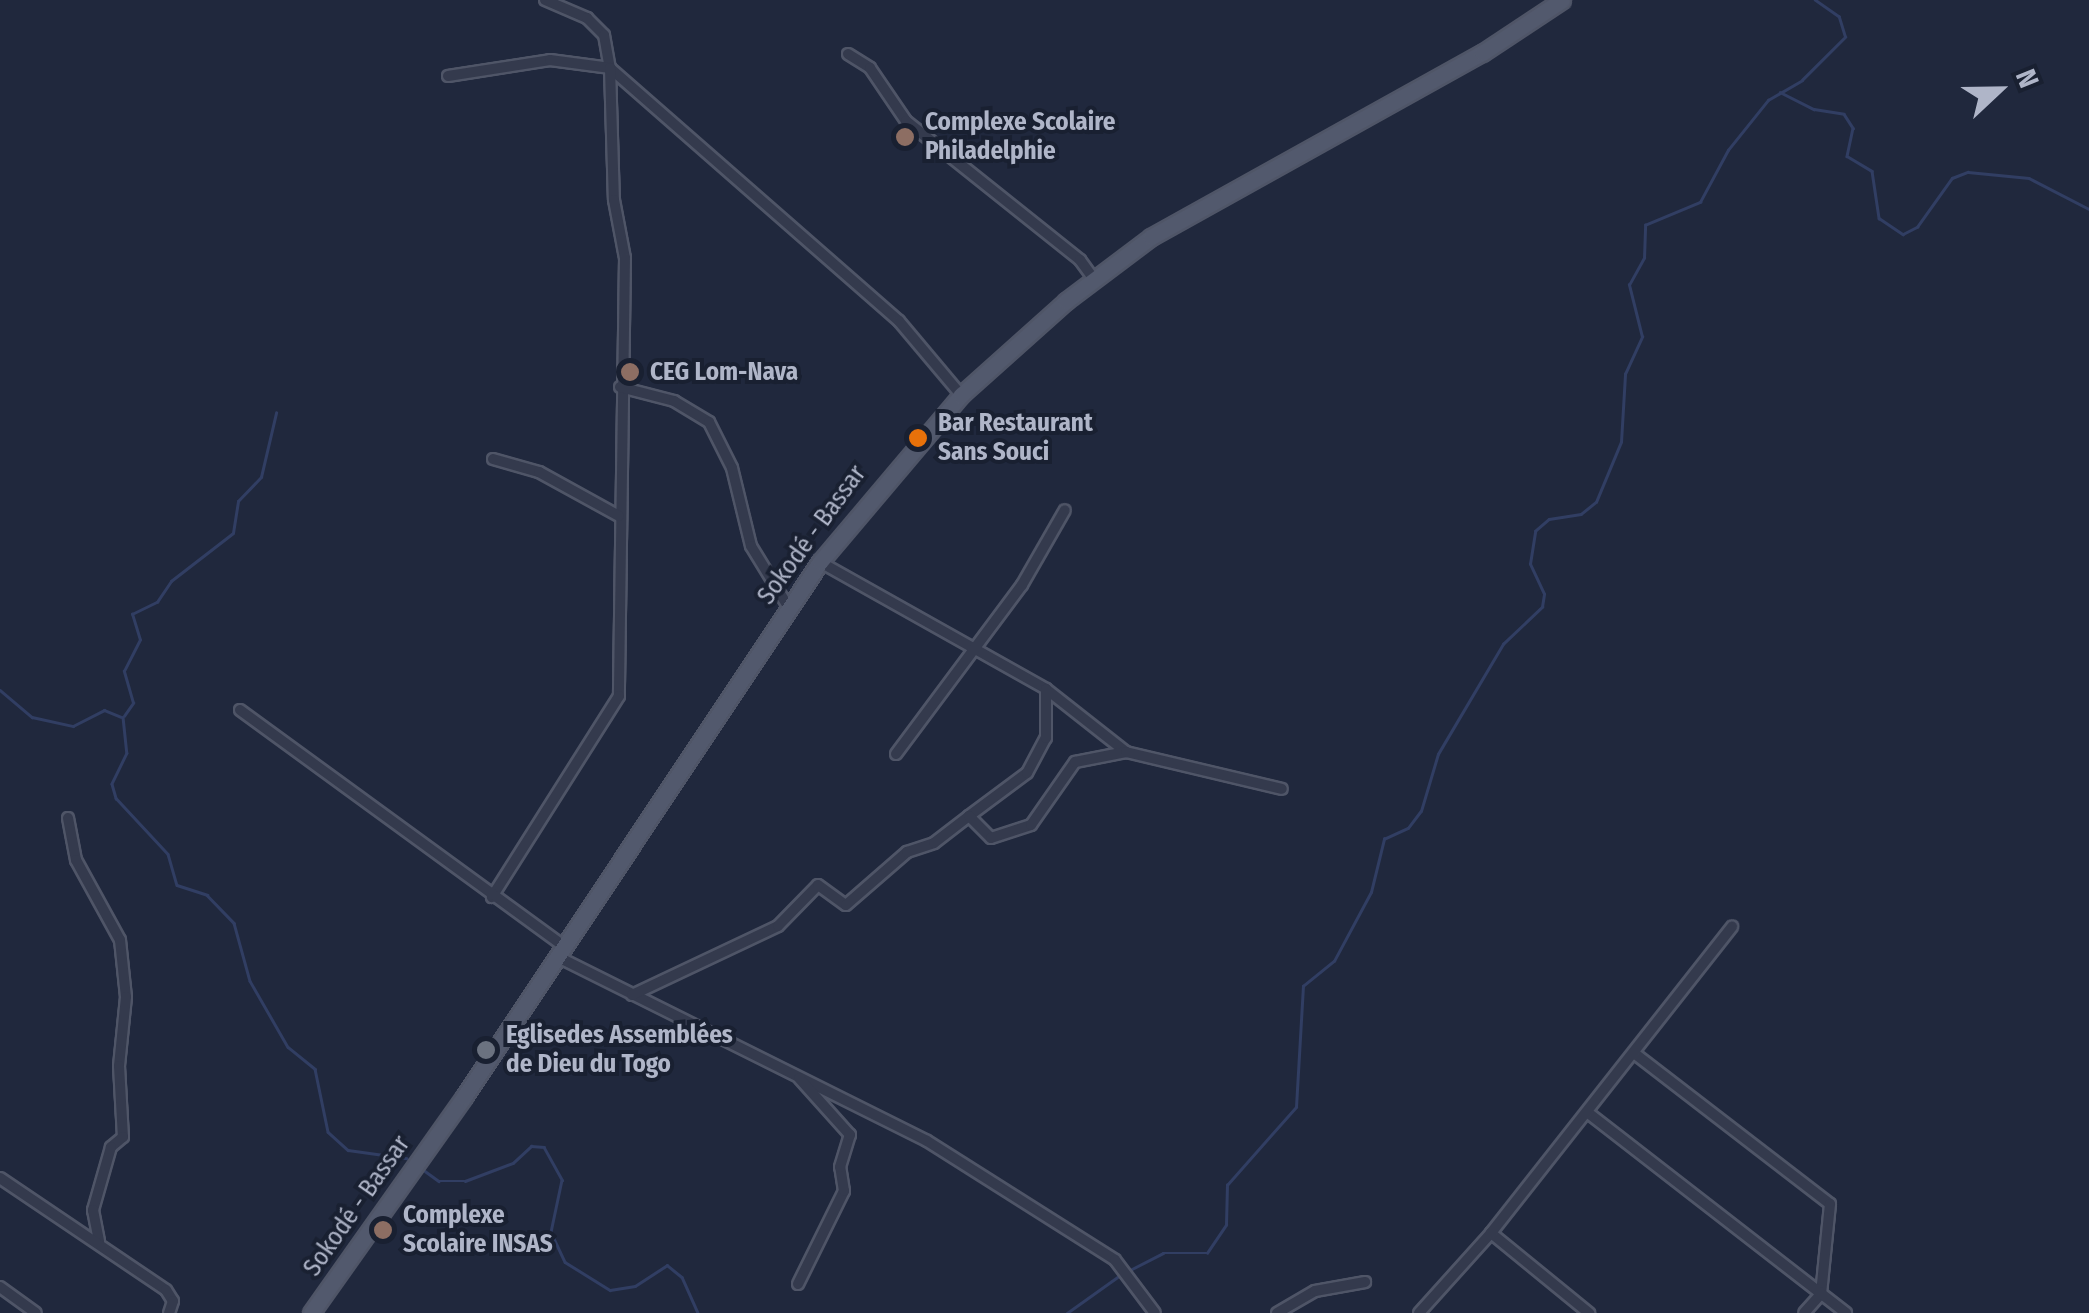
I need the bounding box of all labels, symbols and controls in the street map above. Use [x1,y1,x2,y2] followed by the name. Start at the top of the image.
[1949,40,2049,140] north arrow
[2009,65,2046,93] text: N
[925,108,1115,167] place label: Complexe Scolaire Philadelphie
[894,126,916,148] marker: Complexe Scolaire Philadelphie
[650,357,798,387] place label: CEG Lom-Nava
[619,361,641,383] marker: CEG Lom-Nava
[938,409,1093,468] place label: Bar Restaurant Sans Souci
[907,427,929,449] marker: Bar Restaurant Sans Souci
[752,460,872,610] street label: Sokodé - Bassar
[506,1021,733,1080] place label: Eglisedes Assemblées de Dieu du Togo
[475,1039,497,1061] marker: Eglisedes Assemblées de Dieu du Togo
[298,1130,416,1282] street label: Sokodé - Bassar
[403,1201,553,1260] place label: Complexe Scolaire INSAS
[372,1219,394,1241] marker: Complexe Scolaire INSAS

